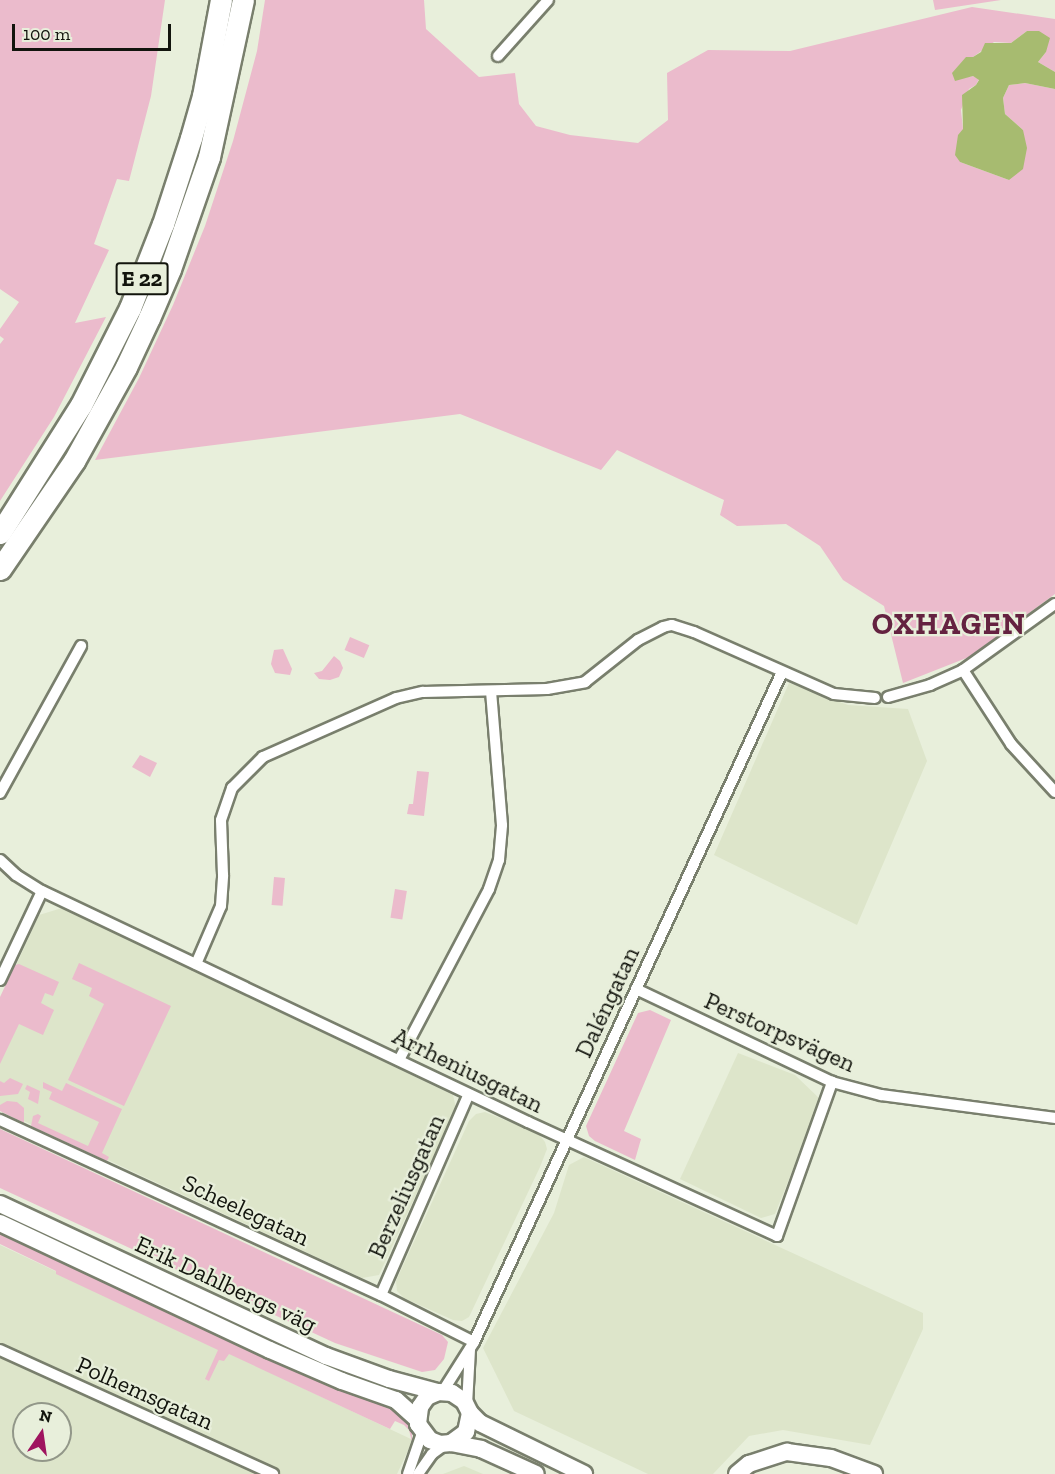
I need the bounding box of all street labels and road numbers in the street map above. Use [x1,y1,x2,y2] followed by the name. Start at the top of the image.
[115,260,169,298] road number: E 22
[569,942,645,1062] street label: Daléngatan
[700,986,860,1078] street label: Perstorpsvägen
[388,1021,548,1119] street label: Arrheniusgatan
[361,1110,451,1262] street label: Berzeliusgatan
[178,1168,314,1252] street label: Scheelegatan
[131,1229,321,1339] street label: Erik Dahlbergs väg
[72,1350,218,1436] street label: Polhemsgatan

